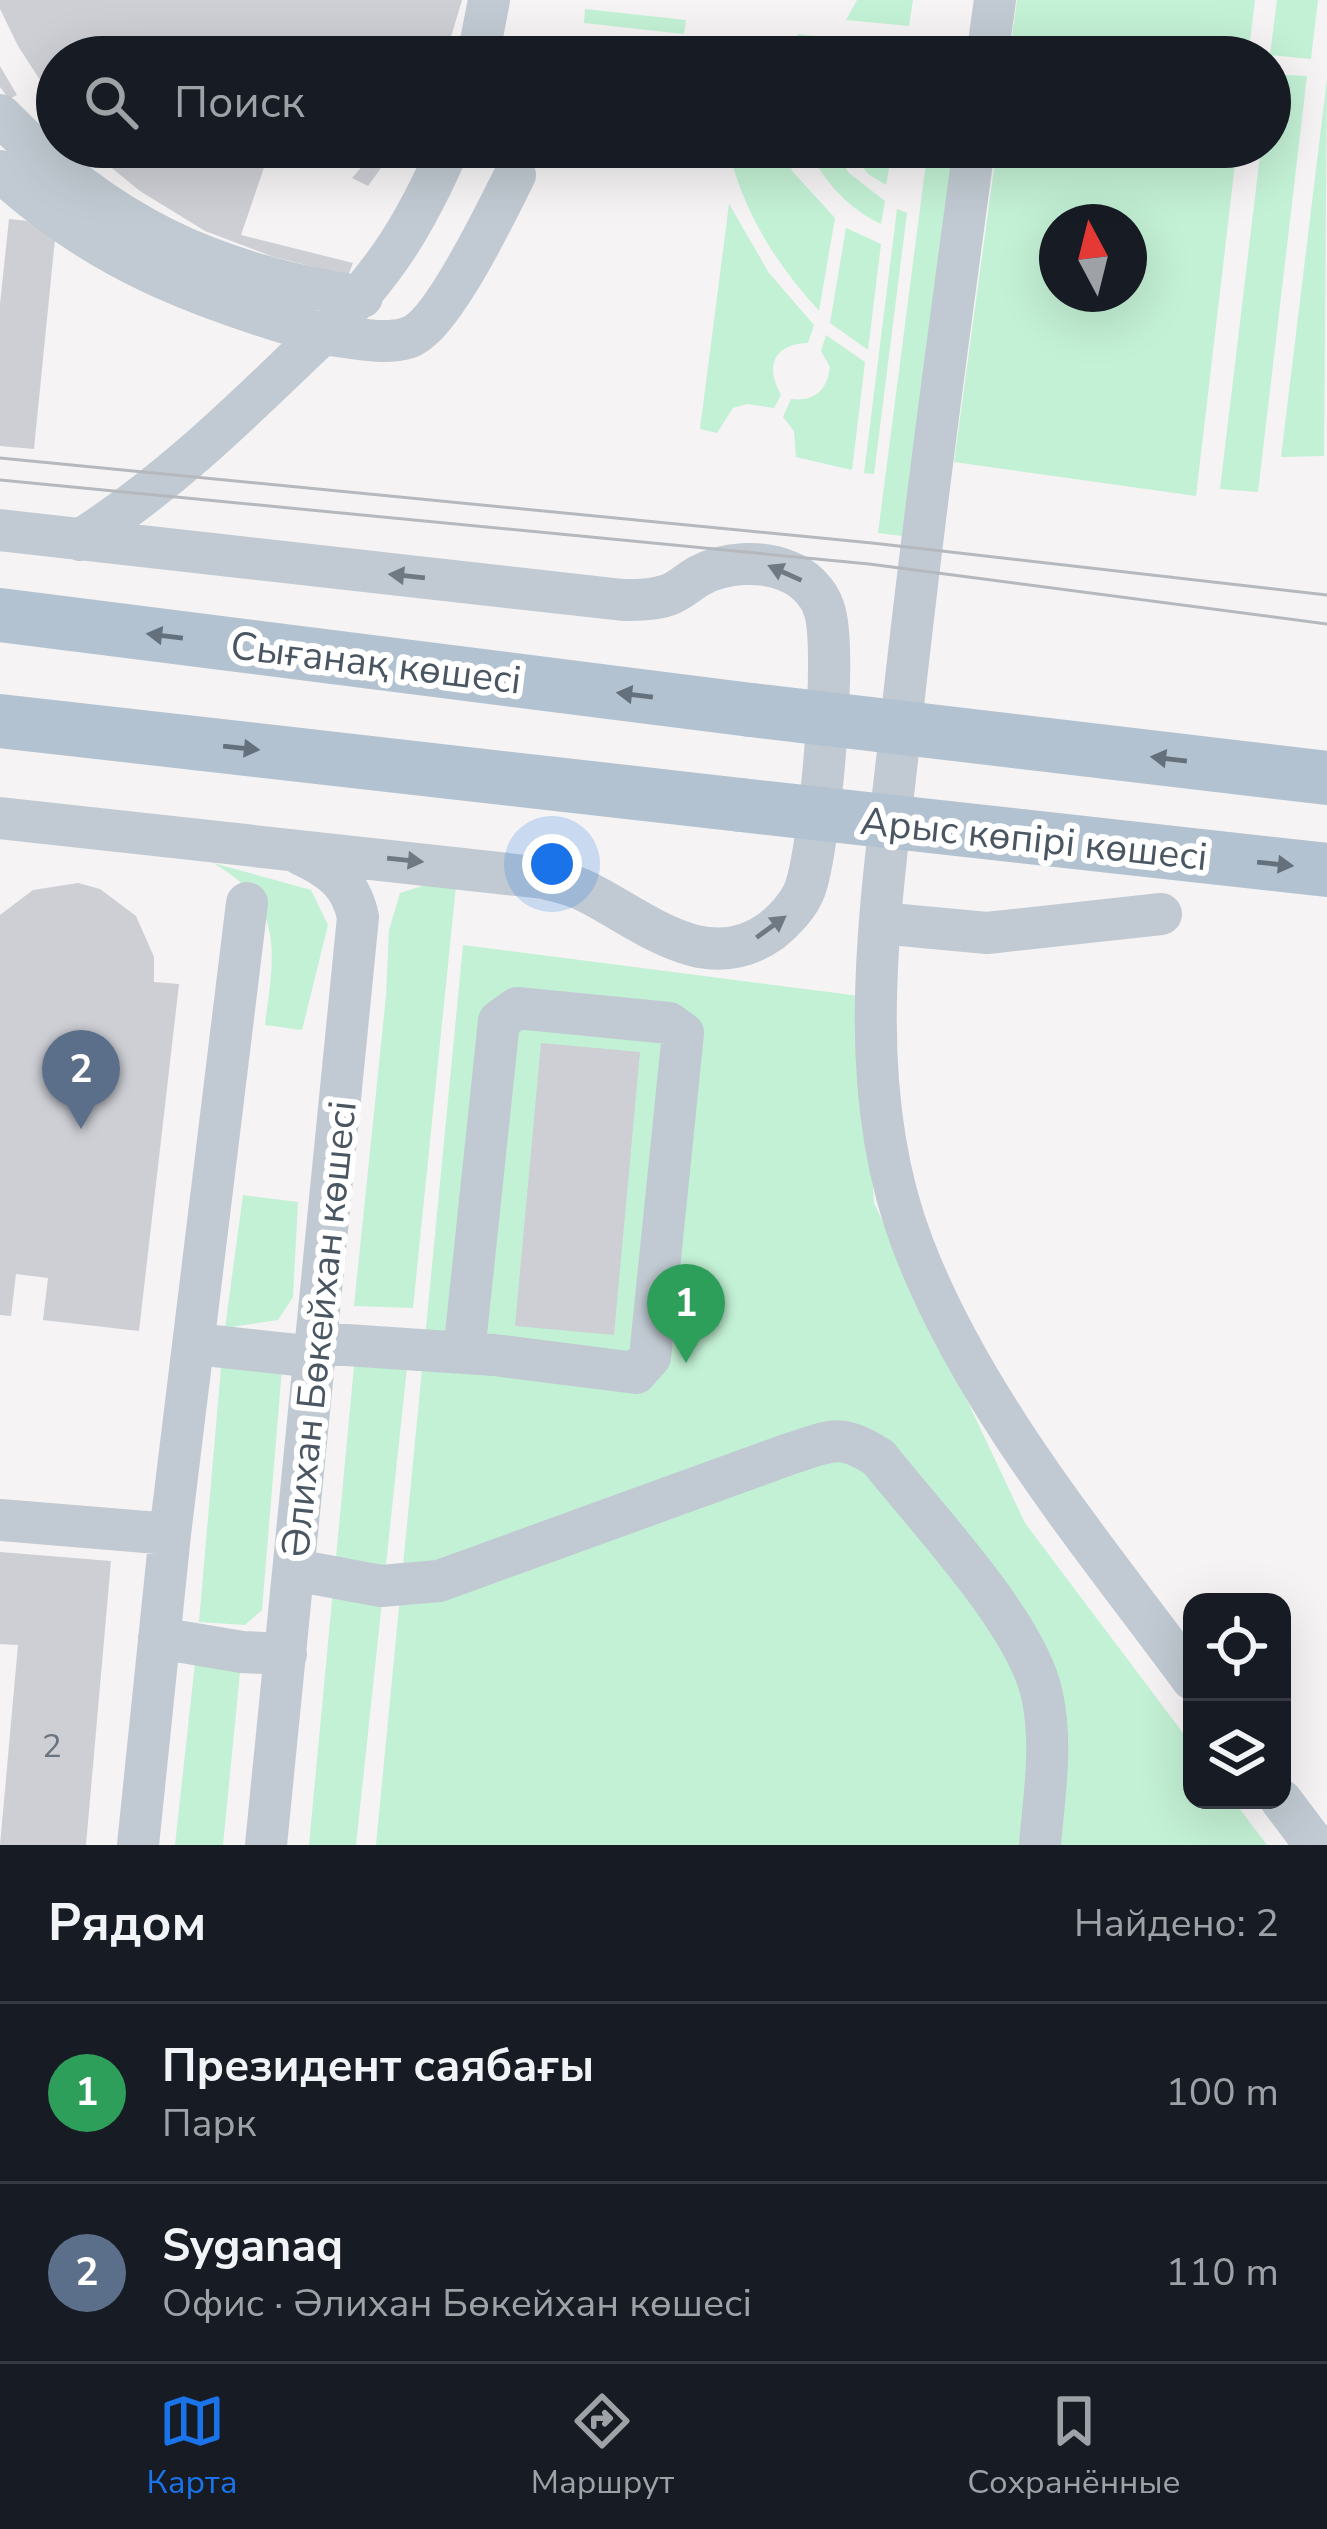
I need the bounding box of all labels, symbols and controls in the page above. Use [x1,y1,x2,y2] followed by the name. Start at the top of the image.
[36,36,1291,168] search box
[78,69,144,135] icon: search
[174,72,305,133] text: Поиск
[1039,204,1147,312] north arrow
[767,563,802,583] one-way arrow
[388,567,425,586] one-way arrow
[228,619,524,708] street label: Сығанақ көшесі
[146,626,183,645] one-way arrow
[616,686,653,705] one-way arrow
[223,739,261,758] one-way arrow
[1150,750,1187,769] one-way arrow
[858,795,1210,884] street label: Арыс көпірі көшесі
[522,834,582,894] your location
[386,851,424,870] one-way arrow
[1257,855,1294,874] one-way arrow
[756,916,787,940] one-way arrow
[42,1030,120,1129] pin: 2
[269,1098,370,1560] street label: Әлихан Бөкейхан көшесі
[647,1264,725,1363] pin: 1
[1183,1593,1291,1809] map controls
[1183,1593,1291,1701] button: locate
[1183,1701,1291,1809] button: layers
[42,1724,62,1769] house number: 2
[48,1888,206,1958] text: Рядом
[1074,1897,1279,1950] text: Найдено: 2
[162,2036,594,2097] text: Президент саябағы
[75,2066,99,2119] text: 1
[1165,2066,1279,2119] text: 100 m
[162,2097,256,2150] text: Парк
[162,2216,343,2277] text: Syganaq
[75,2246,99,2299] text: 2
[1165,2246,1279,2299] text: 110 m
[162,2277,752,2330] text: Офис · Әлихан Бөкейхан көшесі
[147,2388,238,2505] tab: Карта
[531,2388,674,2505] tab: Маршрут
[967,2388,1180,2505] tab: Сохранённые

